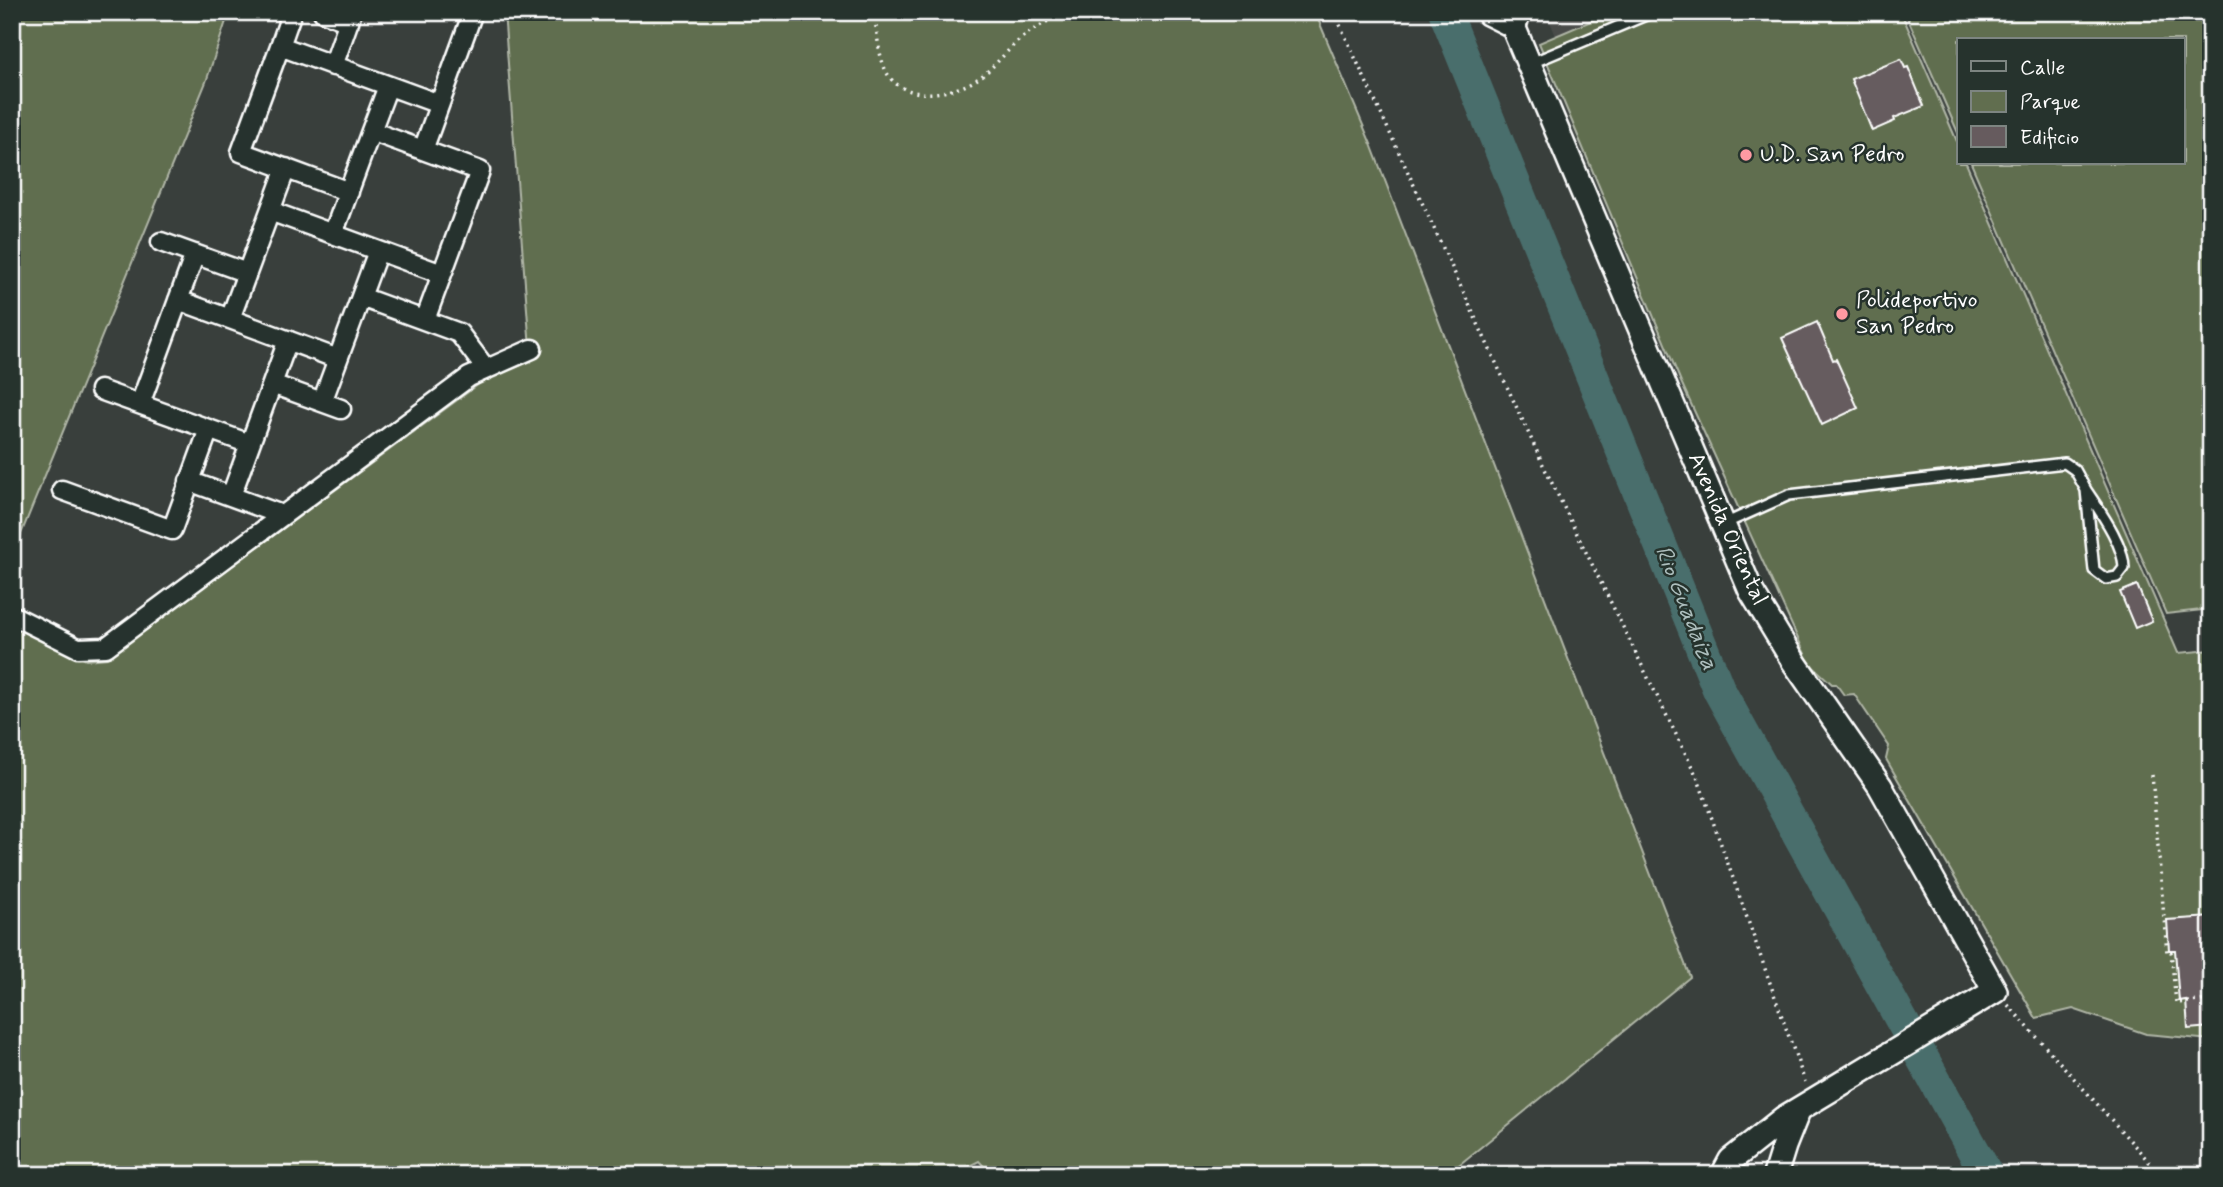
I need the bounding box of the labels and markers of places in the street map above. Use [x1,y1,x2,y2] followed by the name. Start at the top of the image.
[1760,140,1905,170] place label: U.D. San Pedro
[1738,147,1754,163] marker: U.D. San Pedro
[1856,286,1978,342] place label: Polideportivo San Pedro
[1834,306,1850,322] marker: Polideportivo San Pedro

